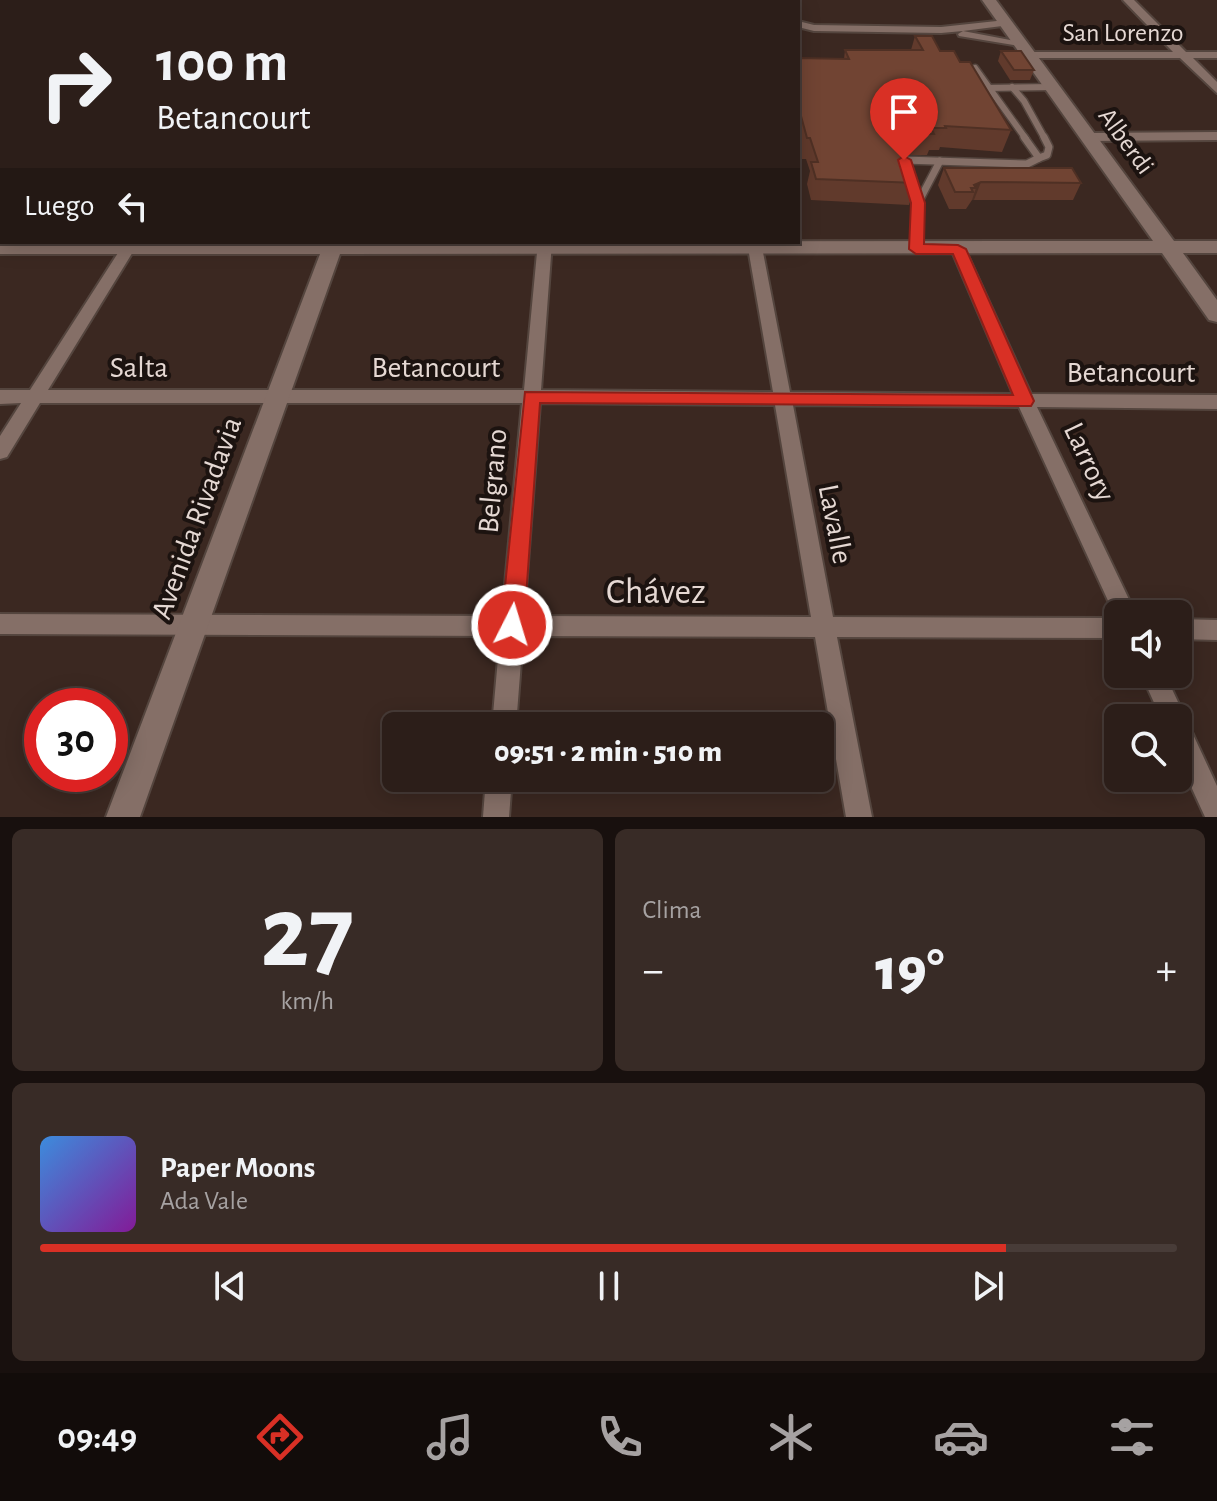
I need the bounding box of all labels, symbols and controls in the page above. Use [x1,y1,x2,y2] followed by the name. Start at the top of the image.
[1062,20,1184,46] street label: San Lorenzo
[24,32,128,136] icon: right
[156,35,288,91] text: 100 m
[870,78,938,160] pin
[882,90,926,134] icon: arrive
[156,100,311,136] text: Betancourt
[1093,103,1159,179] street label: Alberdi
[111,184,155,228] icon: left
[24,191,95,221] text: Luego
[110,353,168,383] street label: Salta
[372,353,501,383] street label: Betancourt
[1067,358,1196,388] street label: Betancourt
[147,413,247,623] street label: Avenida Rivadavia
[1058,418,1120,506] street label: Larrory
[473,427,513,535] street label: Belgrano
[813,482,857,566] street label: Lavalle
[606,574,706,610] street label: Chávez
[470,583,554,667] position arrow
[1104,600,1192,792] map controls
[1104,600,1192,688] button: sound
[24,688,128,792] speed limit sign: 30
[1104,704,1192,792] button: search
[494,737,722,767] text: 09:51 · 2 min · 510 m
[260,882,354,986] text: 27
[643,897,702,923] text: Clima
[875,941,944,1001] text: 19°
[643,949,664,993] text: −
[1156,949,1177,993] text: +
[280,988,334,1014] text: km/h
[160,1153,315,1183] text: Paper Moons
[160,1188,248,1214] text: Ada Vale
[208,1264,252,1308] icon: previous
[587,1264,631,1308] icon: pause
[966,1264,1010,1308] icon: next
[252,1409,308,1465] icon: directions
[422,1409,478,1465] icon: music
[592,1409,648,1465] icon: phone
[763,1409,819,1465] icon: climate
[933,1409,989,1465] icon: car
[1104,1409,1160,1465] icon: filters
[57,1419,137,1455] text: 09:49

